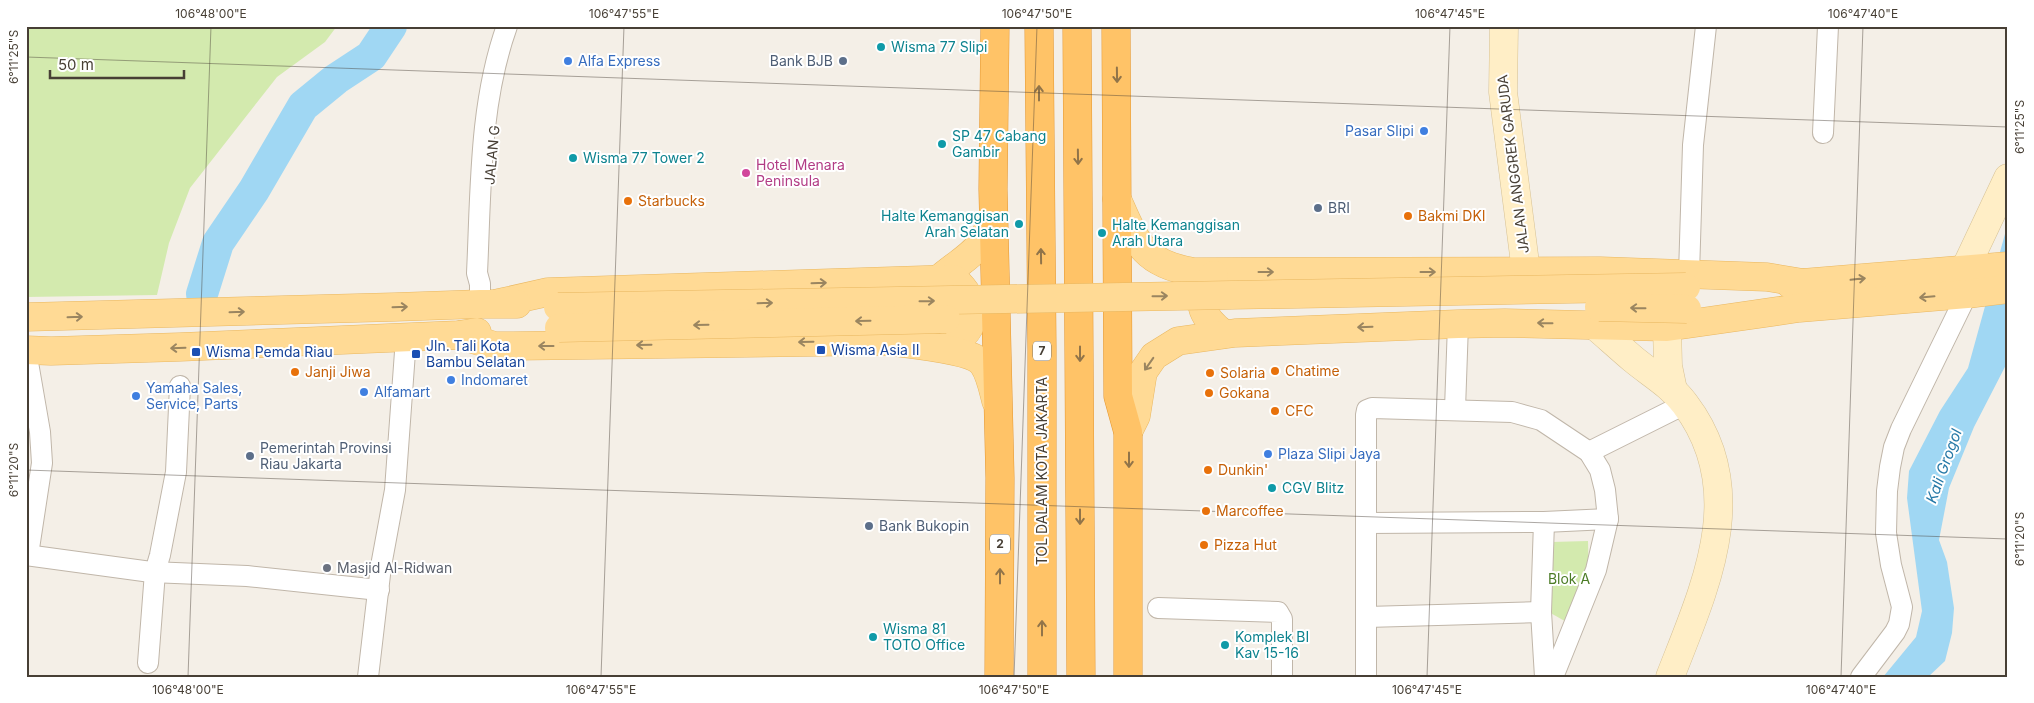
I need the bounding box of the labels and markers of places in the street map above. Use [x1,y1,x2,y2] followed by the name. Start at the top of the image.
[891,38,987,55] place label: Wisma 77 Slipi
[875,41,887,53] marker: Wisma 77 Slipi
[578,52,660,69] place label: Alfa Express
[770,52,833,69] place label: Bank BJB
[562,55,574,67] marker: Alfa Express
[837,55,849,67] marker: Bank BJB
[1345,122,1414,139] place label: Pasar Slipi
[1418,125,1430,137] marker: Pasar Slipi
[952,127,1046,160] place label: SP 47 Cabang Gambir
[936,138,948,150] marker: SP 47 Cabang Gambir
[583,149,705,166] place label: Wisma 77 Tower 2
[567,152,579,164] marker: Wisma 77 Tower 2
[756,156,845,189] place label: Hotel Menara Peninsula
[740,167,752,179] marker: Hotel Menara Peninsula
[638,192,705,209] place label: Starbucks
[622,195,634,207] marker: Starbucks
[1328,199,1350,216] place label: BRI
[1312,202,1324,214] marker: BRI
[881,207,1009,240] place label: Halte Kemanggisan Arah Selatan
[1418,207,1486,224] place label: Bakmi DKI
[1402,210,1414,222] marker: Bakmi DKI
[1112,216,1240,249] place label: Halte Kemanggisan Arah Utara
[1013,218,1025,230] marker: Halte Kemanggisan Arah Selatan
[1096,227,1108,239] marker: Halte Kemanggisan Arah Utara
[426,337,525,370] place label: Jln. Tali Kota Bambu Selatan
[831,341,919,358] place label: Wisma Asia II
[206,343,333,360] place label: Wisma Pemda Riau
[815,344,827,356] marker: Wisma Asia II
[190,346,202,358] marker: Wisma Pemda Riau
[410,348,422,360] marker: Jln. Tali Kota Bambu Selatan
[1285,362,1340,379] place label: Chatime
[305,363,371,380] place label: Janji Jiwa
[1220,364,1265,381] place label: Solaria
[1269,365,1281,377] marker: Chatime
[289,366,301,378] marker: Janji Jiwa
[1204,367,1216,379] marker: Solaria
[461,371,528,388] place label: Indomaret
[445,374,457,386] marker: Indomaret
[146,379,242,412] place label: Yamaha Sales, Service, Parts
[374,383,430,400] place label: Alfamart
[1219,384,1270,401] place label: Gokana
[358,386,370,398] marker: Alfamart
[1203,387,1215,399] marker: Gokana
[130,390,142,402] marker: Yamaha Sales, Service, Parts
[1285,402,1314,419] place label: CFC
[1269,405,1281,417] marker: CFC
[260,439,392,472] place label: Pemerintah Provinsi Riau Jakarta
[1278,445,1381,462] place label: Plaza Slipi Jaya
[1262,448,1274,460] marker: Plaza Slipi Jaya
[244,450,256,462] marker: Pemerintah Provinsi Riau Jakarta
[1218,461,1268,478] place label: Dunkin'
[1202,464,1214,476] marker: Dunkin'
[1282,479,1344,496] place label: CGV Blitz
[1266,482,1278,494] marker: CGV Blitz
[1216,502,1284,519] place label: Marcoffee
[1200,505,1212,517] marker: Marcoffee
[879,517,969,534] place label: Bank Bukopin
[863,520,875,532] marker: Bank Bukopin
[1214,536,1277,553] place label: Pizza Hut
[1198,539,1210,551] marker: Pizza Hut
[337,559,452,576] place label: Masjid Al-Ridwan
[321,562,333,574] marker: Masjid Al-Ridwan
[883,620,965,653] place label: Wisma 81 TOTO Office
[1235,628,1309,661] place label: Komplek BI Kav 15-16
[867,631,879,643] marker: Wisma 81 TOTO Office
[1219,639,1231,651] marker: Komplek BI Kav 15-16

